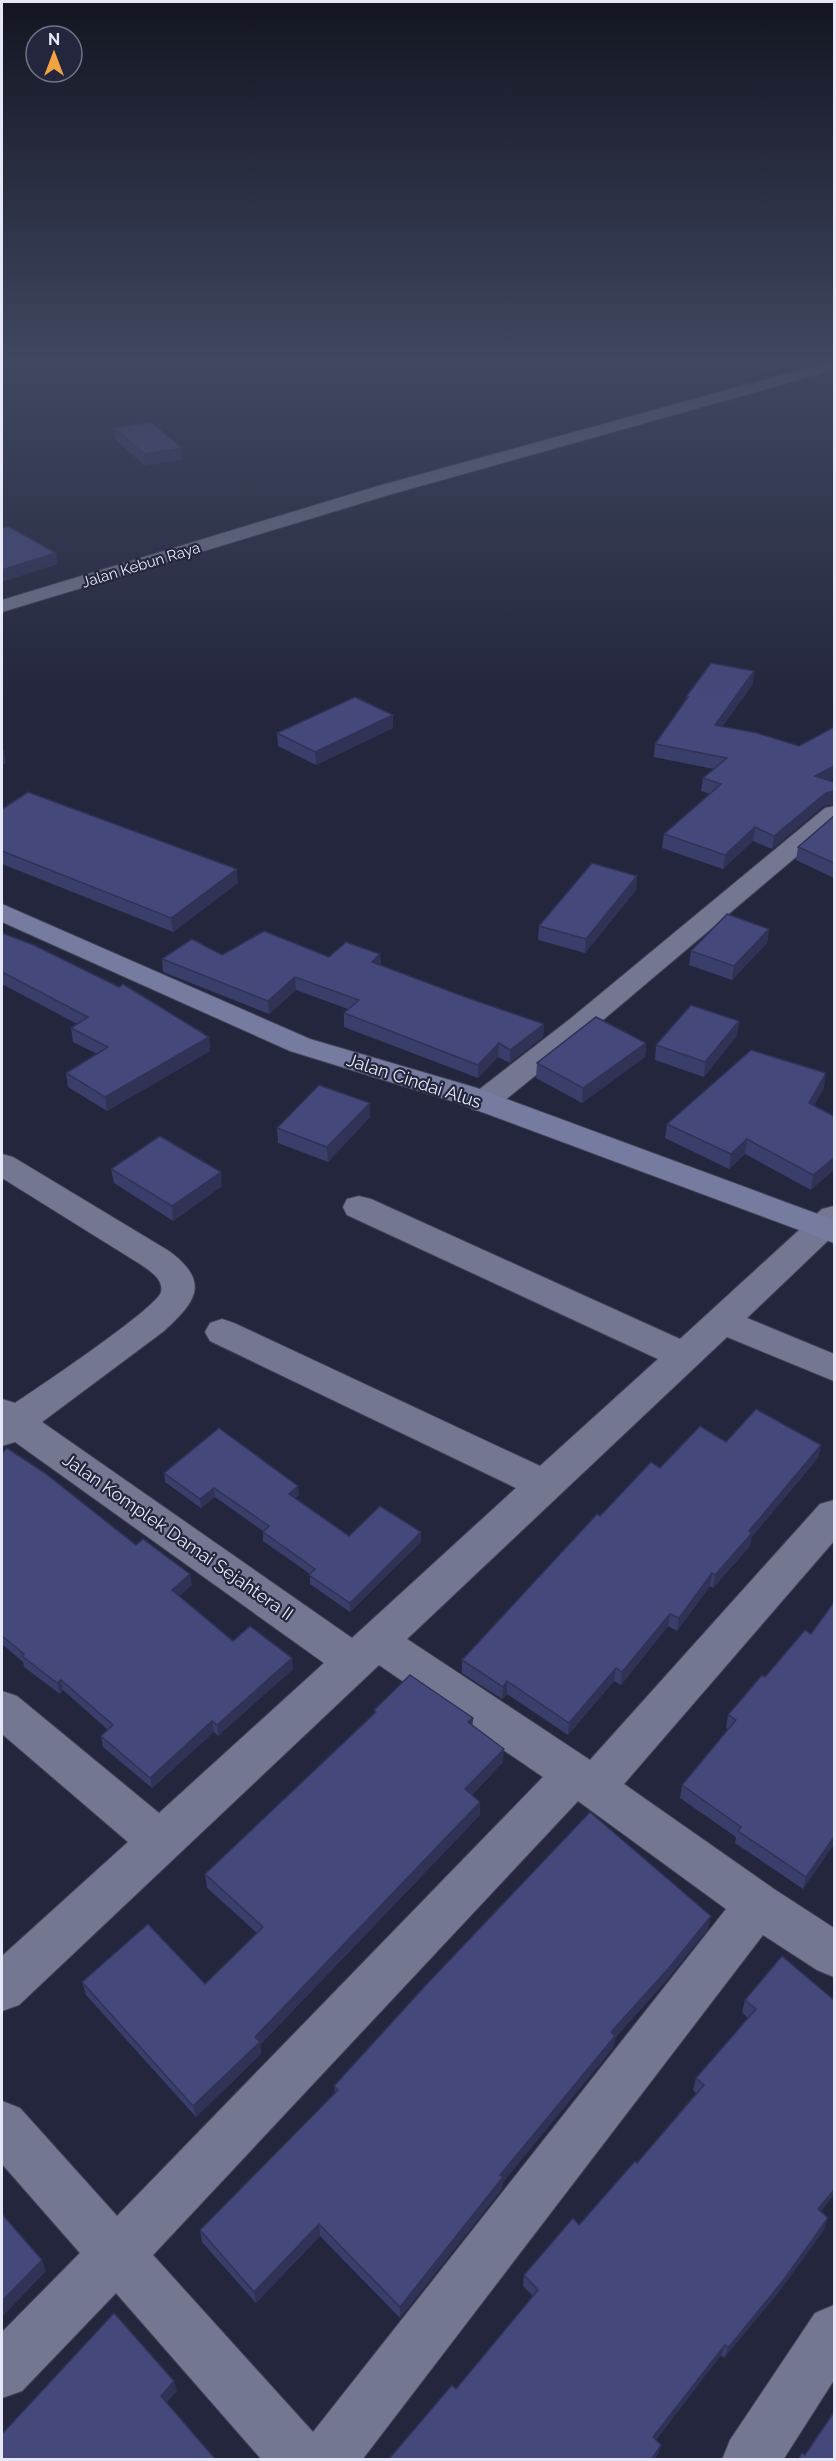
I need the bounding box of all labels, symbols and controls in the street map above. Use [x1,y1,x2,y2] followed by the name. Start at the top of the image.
[24,24,84,84] north arrow
[48,30,60,49] text: N
[80,538,202,592] street label: Jalan Kebun Raya
[344,1049,484,1112] street label: Jalan Cindai Alus
[59,1449,297,1624] street label: Jalan Komplek Damai Sejahtera II

